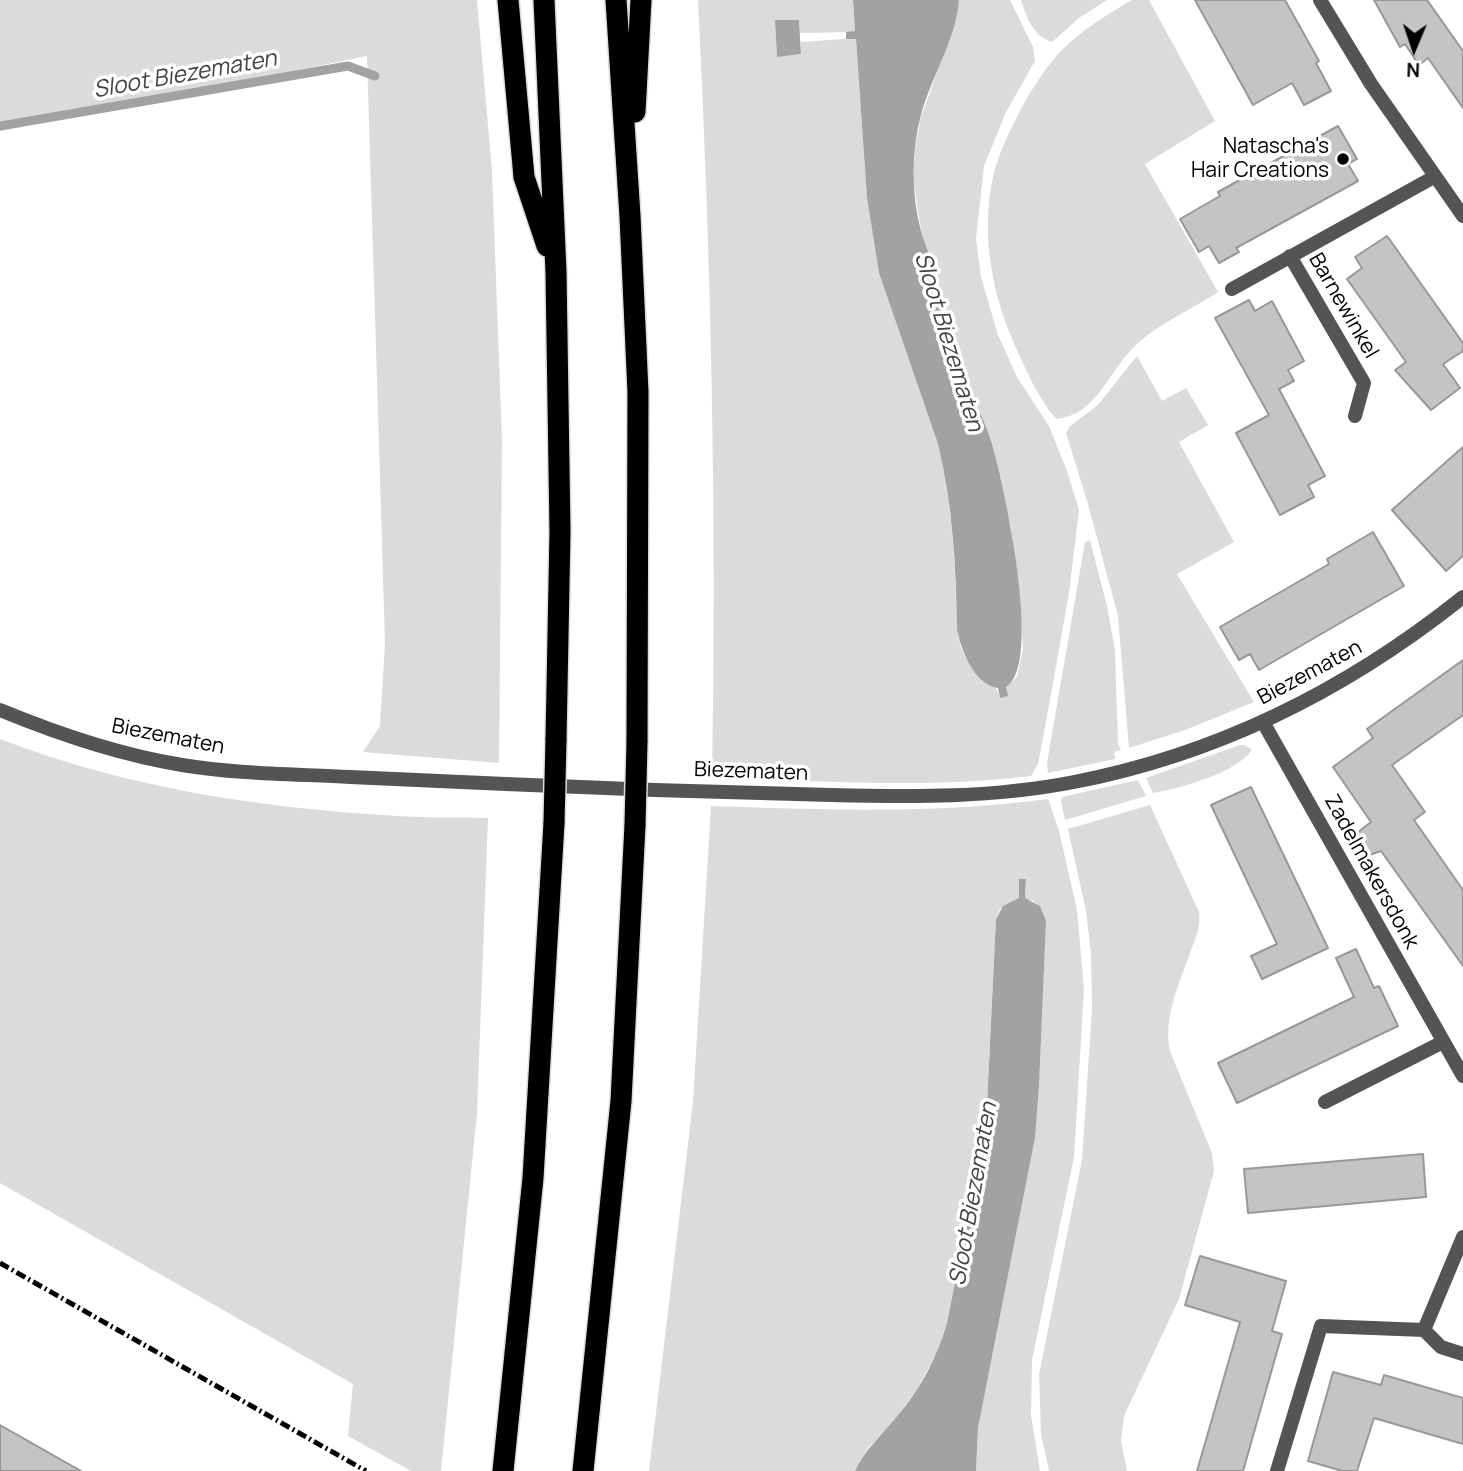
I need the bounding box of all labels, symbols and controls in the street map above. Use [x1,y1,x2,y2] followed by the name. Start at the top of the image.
[1379,14,1449,84] north arrow
[91,45,279,105] water label: Sloot Biezematen
[1406,57,1421,83] text: N
[1191,134,1329,184] place label: Natascha's Hair Creations
[1335,151,1351,167] marker: Natascha's Hair Creations
[908,249,988,435] water label: Sloot Biezematen
[1303,249,1383,363] street label: Barnewinkel
[1254,635,1366,711] street label: Biezematen
[110,714,226,760] street label: Biezematen
[694,757,808,787] street label: Biezematen
[1318,791,1424,953] street label: Zadelmakersdonk
[944,1100,1004,1288] water label: Sloot Biezematen

